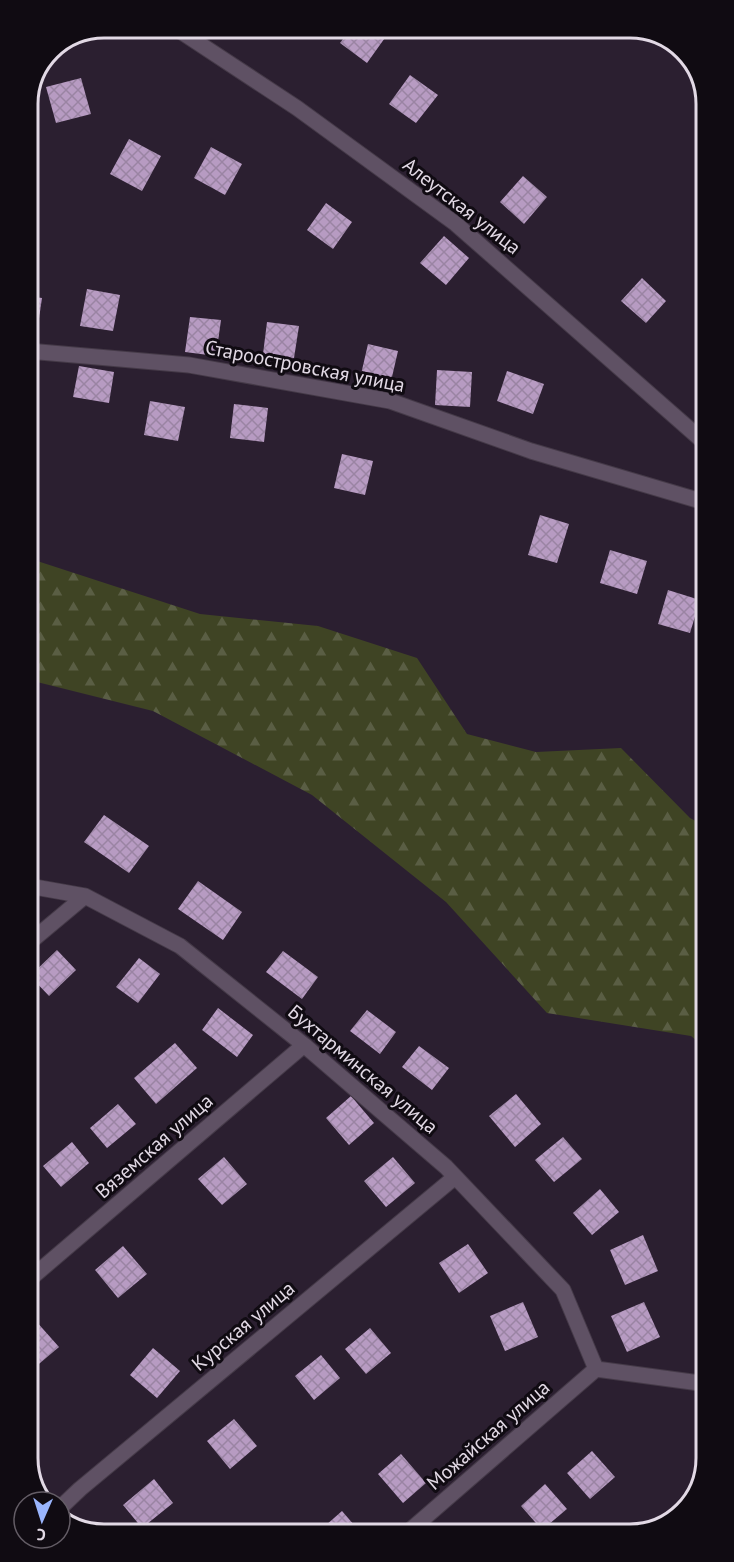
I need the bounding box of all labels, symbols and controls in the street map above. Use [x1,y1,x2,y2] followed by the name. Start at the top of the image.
[398,152,526,260] street label: Алеутская улица
[203,334,407,398] street label: Староостровская улица
[283,999,443,1139] street label: Бухтарминская улица
[90,1088,218,1204] street label: Вяземская улица
[186,1275,300,1377] street label: Курская улица
[421,1374,555,1496] street label: Можайская улица
[12,1490,72,1550] north arrow
[36,1525,46,1545] text: С

